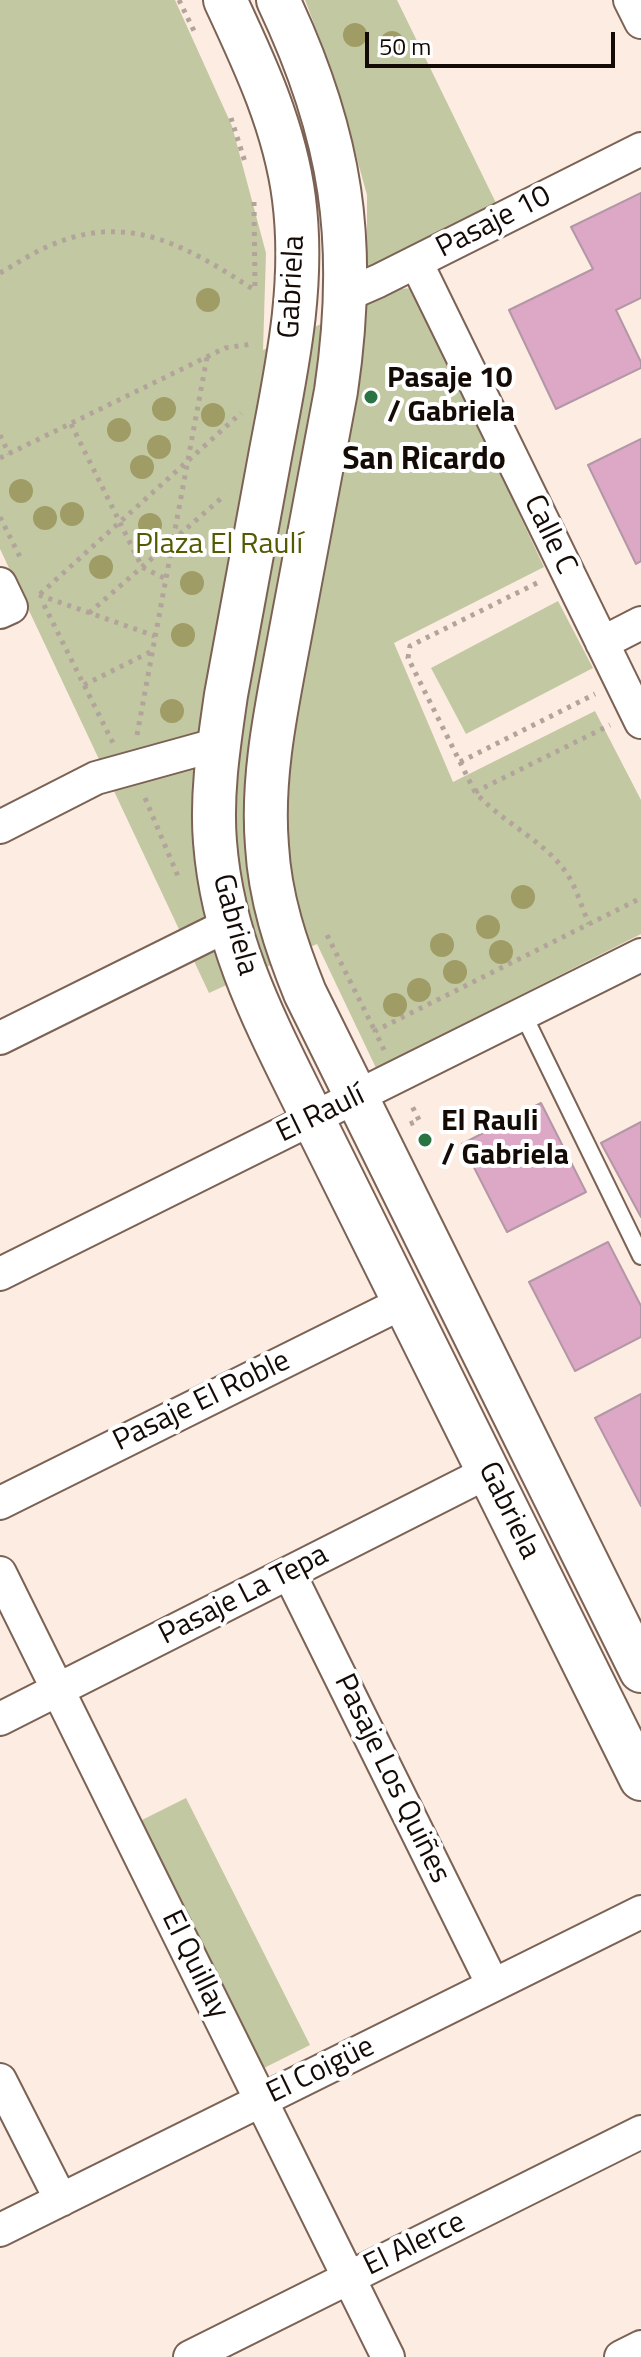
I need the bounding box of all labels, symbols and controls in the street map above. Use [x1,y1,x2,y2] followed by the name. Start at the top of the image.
[369,16,619,66] scale bar
[379,28,431,64] text: 50 m
[431,179,557,267] street label: Pasaje 10
[272,234,314,340] street label: Gabriela
[387,362,515,432] place label: Pasaje 10 / Gabriela
[362,388,380,406] marker: Pasaje 10 / Gabriela
[342,442,506,480] district label: San Ricardo
[515,490,583,580] street label: Calle C
[135,528,303,564] park label: Plaza El Raulí
[203,870,265,980] street label: Gabriela
[271,1078,371,1152] street label: El Raulí
[441,1105,569,1176] place label: El Rauli / Gabriela
[416,1131,434,1149] marker: El Rauli / Gabriela
[108,1344,296,1460] street label: Pasaje El Roble
[469,1457,547,1565] street label: Gabriela
[153,1538,335,1654] street label: Pasaje La Tepa
[325,1669,457,1889] street label: Pasaje Los Quiñes
[152,1905,236,2025] street label: El Quillay
[261,2030,381,2112] street label: El Coigüe
[358,2205,472,2285] street label: El Alerce

